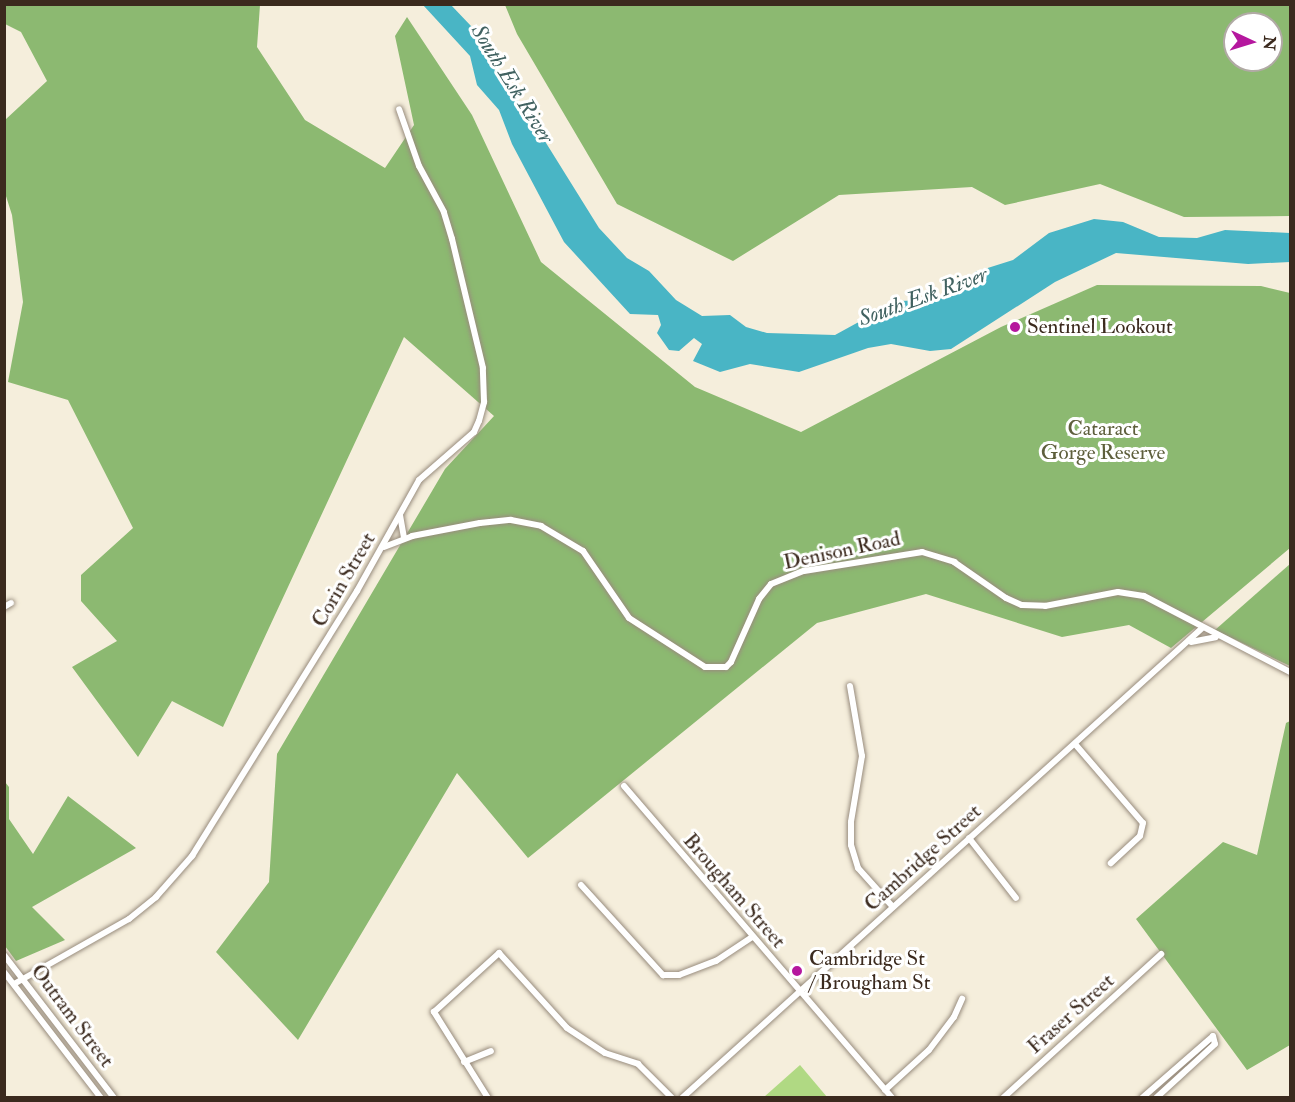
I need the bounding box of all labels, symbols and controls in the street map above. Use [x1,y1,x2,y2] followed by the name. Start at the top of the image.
[1223,12,1283,72] north arrow
[465,20,559,148] water label: South Esk River
[1258,35,1279,51] text: N
[855,261,991,333] water label: South Esk River
[1027,314,1173,340] place label: Sentinel Lookout
[1008,320,1022,334] marker: Sentinel Lookout
[1041,416,1165,466] park label: Cataract Gorge Reserve
[781,526,903,576] street label: Denison Road
[307,528,381,632] street label: Corin Street
[860,799,986,917] street label: Cambridge Street
[677,829,791,953] street label: Brougham Street
[809,946,930,996] place label: Cambridge St / Brougham St
[25,960,119,1072] street label: Outram Street
[790,964,804,978] marker: Cambridge St / Brougham St
[1022,969,1120,1059] street label: Fraser Street

